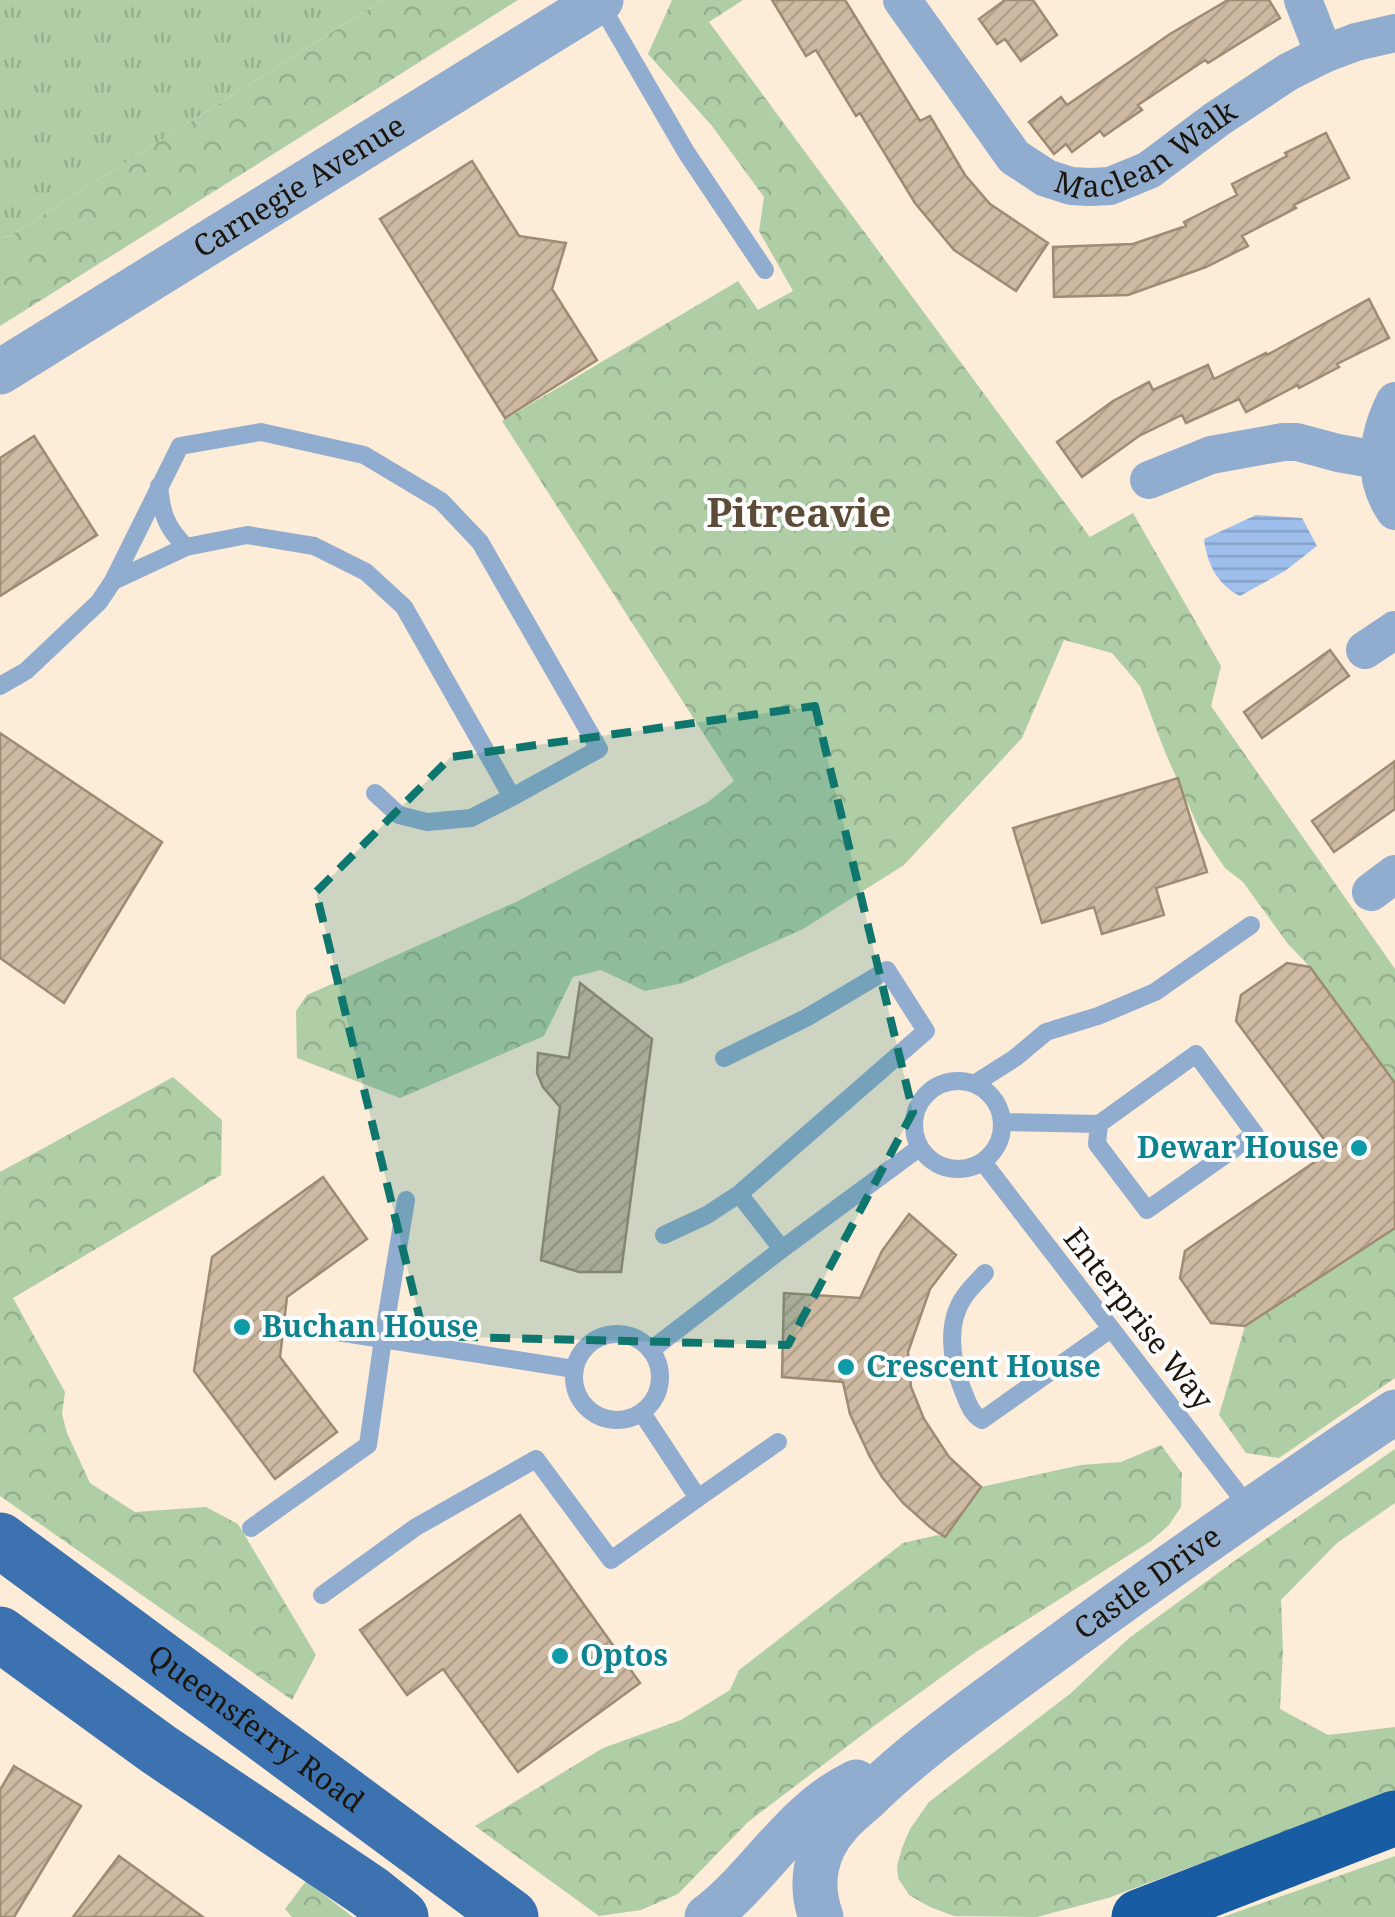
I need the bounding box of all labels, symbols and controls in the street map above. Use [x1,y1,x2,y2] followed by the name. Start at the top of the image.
[1049,90,1244,208] street label: Maclean Walk
[185,104,412,267] street label: Carnegie Avenue
[707,484,891,539] district label: Pitreavie
[1137,1126,1339,1167] place label: Dewar House
[1348,1137,1370,1159] marker: Dewar House
[1055,1218,1223,1418] street label: Enterprise Way
[262,1305,478,1346] place label: Buchan House
[231,1316,253,1338] marker: Buchan House
[866,1345,1101,1386] place label: Crescent House
[835,1356,857,1378] marker: Crescent House
[1065,1515,1228,1648] street label: Castle Drive
[140,1634,373,1821] street label: Queensferry Road
[580,1634,668,1675] place label: Optos
[549,1645,571,1667] marker: Optos

